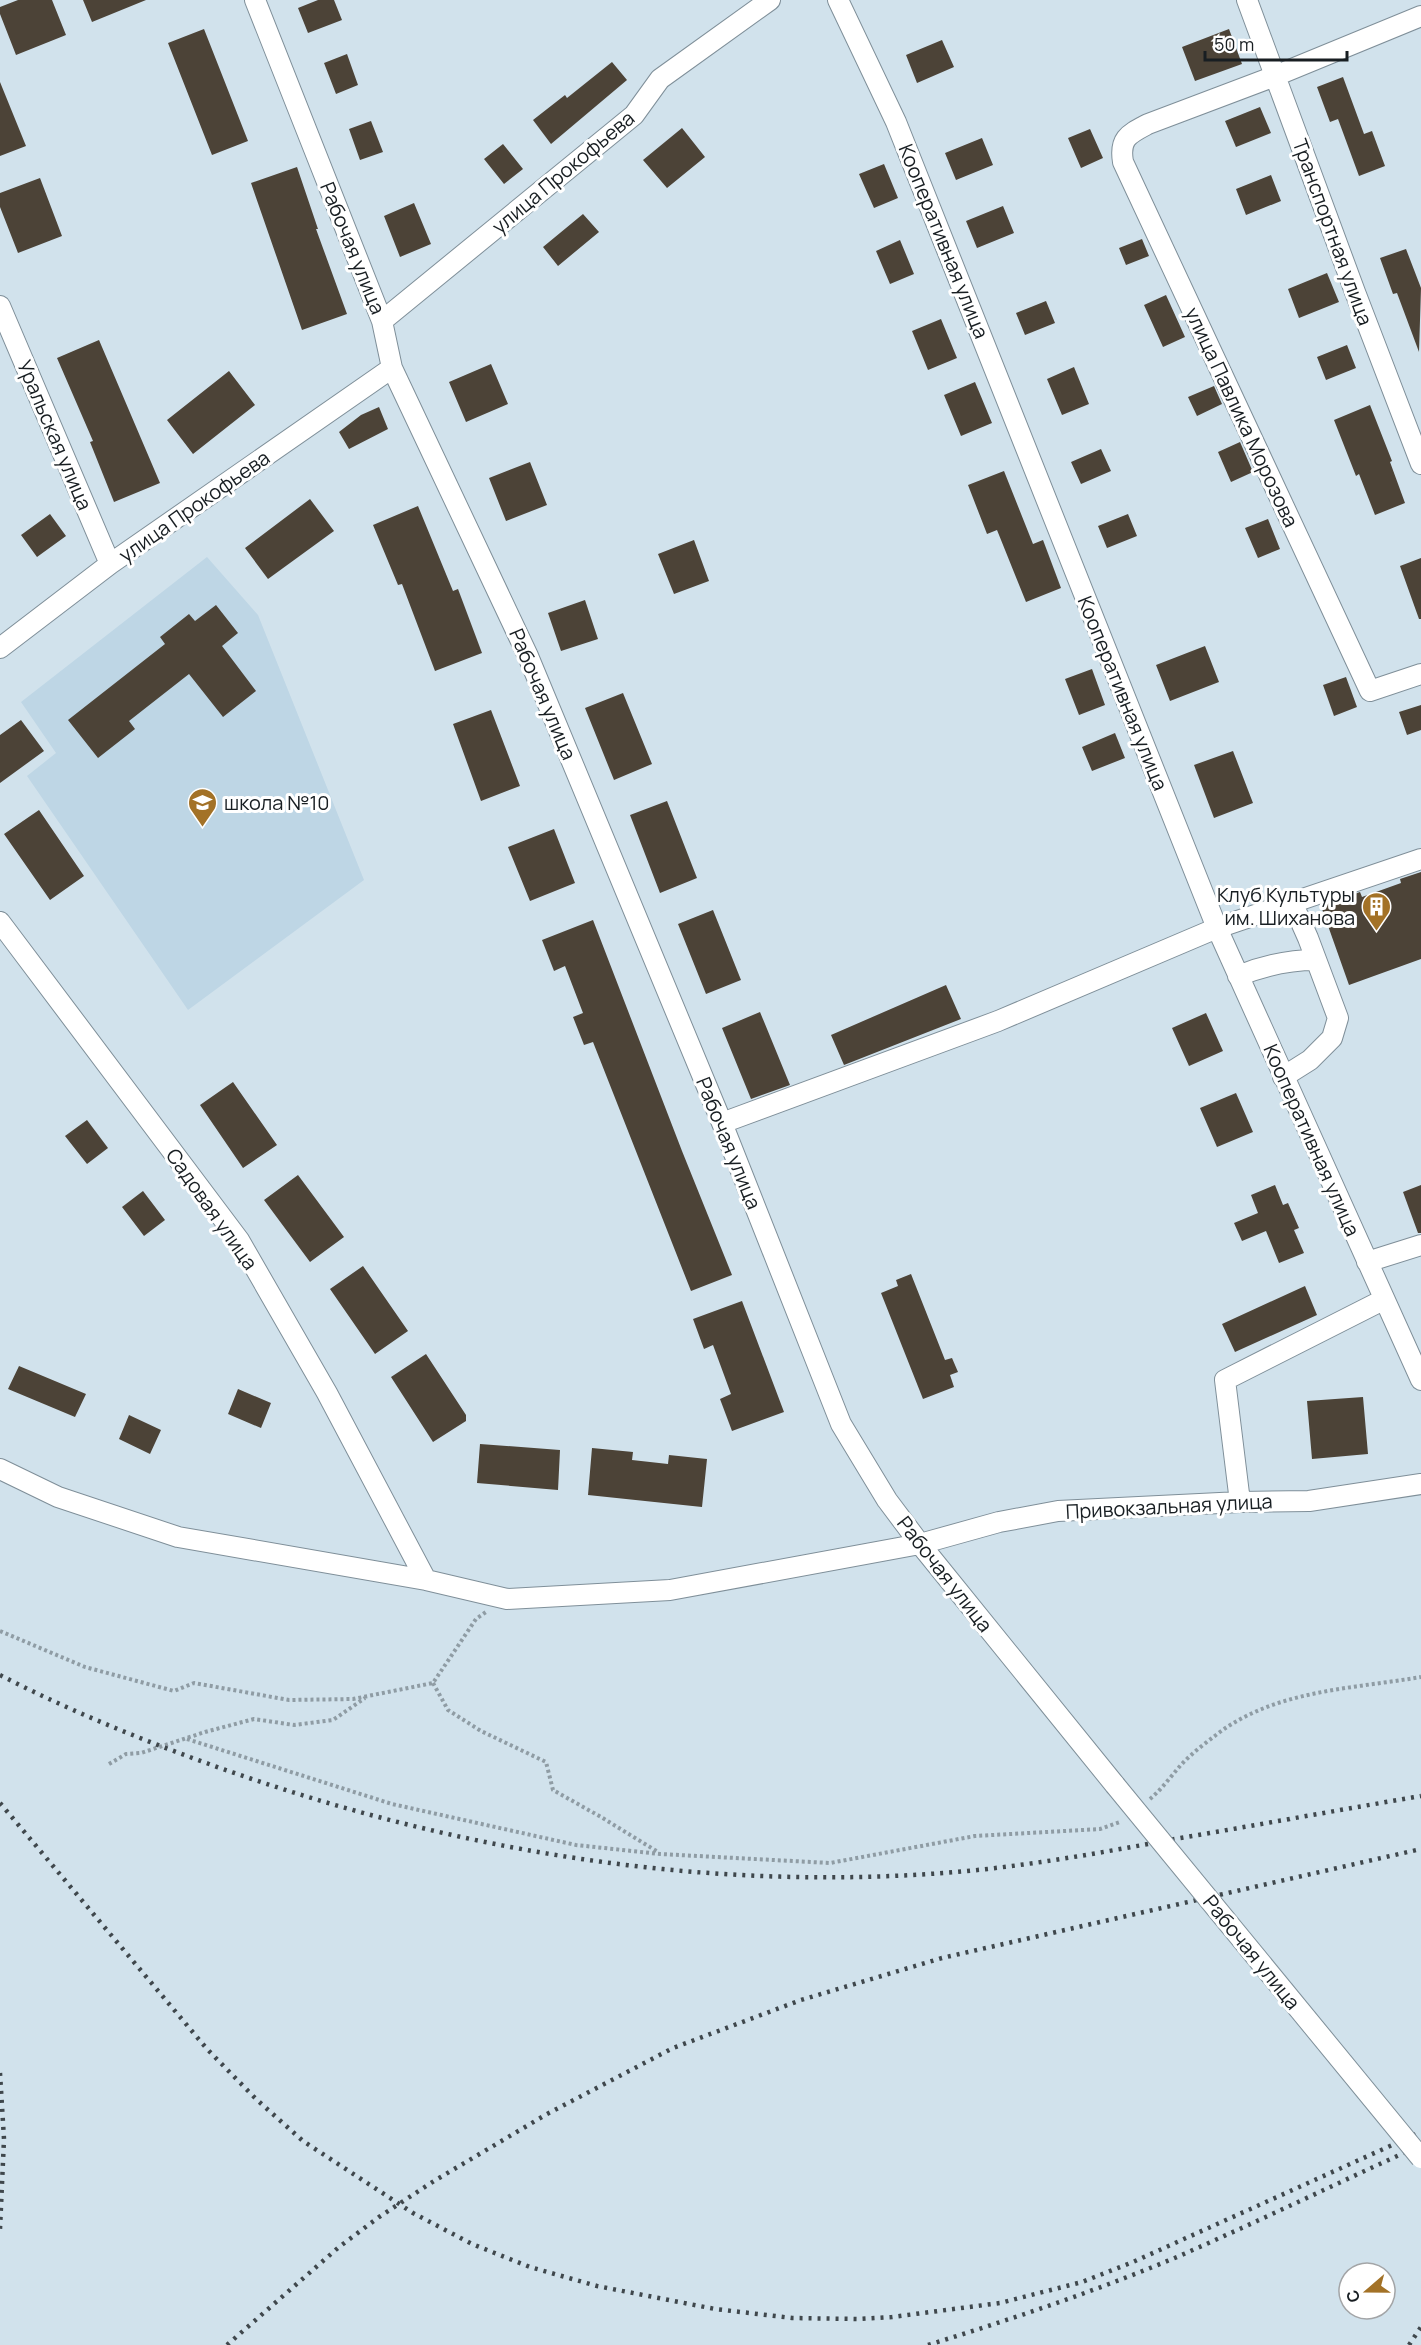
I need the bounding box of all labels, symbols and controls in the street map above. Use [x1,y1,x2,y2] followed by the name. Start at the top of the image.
[1205,24,1348,62] scale bar
[1214,32,1254,56] text: 50 m
[486,104,640,240] street label: улица Прокофьева
[1287,135,1379,329] street label: Транспортная улица
[893,140,995,342] street label: Кооперативная улица
[314,178,392,318] street label: Рабочая улица
[1179,303,1305,531] street label: улица Павлика Морозова
[11,356,99,514] street label: Уральская улица
[113,444,275,568] street label: улица Прокофьева
[1072,592,1174,794] street label: Кооперативная улица
[503,624,583,764] street label: Рабочая улица
[187,786,219,828] school or university icon: школа №10
[224,789,329,816] place label: школа №10
[1217,881,1355,931] place label: Клуб Культуры им. Шиханова
[1360,890,1392,932] building icon: Клуб Культуры им. Шиханова
[1257,1040,1367,1240] street label: Кооперативная улица
[690,1073,768,1213] street label: Рабочая улица
[160,1143,264,1275] street label: Садовая улица
[1065,1487,1273,1525] street label: Привокзальная улица
[891,1510,999,1638] street label: Рабочая улица
[1197,1889,1307,2015] street label: Рабочая улица
[1337,2261,1397,2321] north arrow
[1340,2287,1365,2305] text: С

